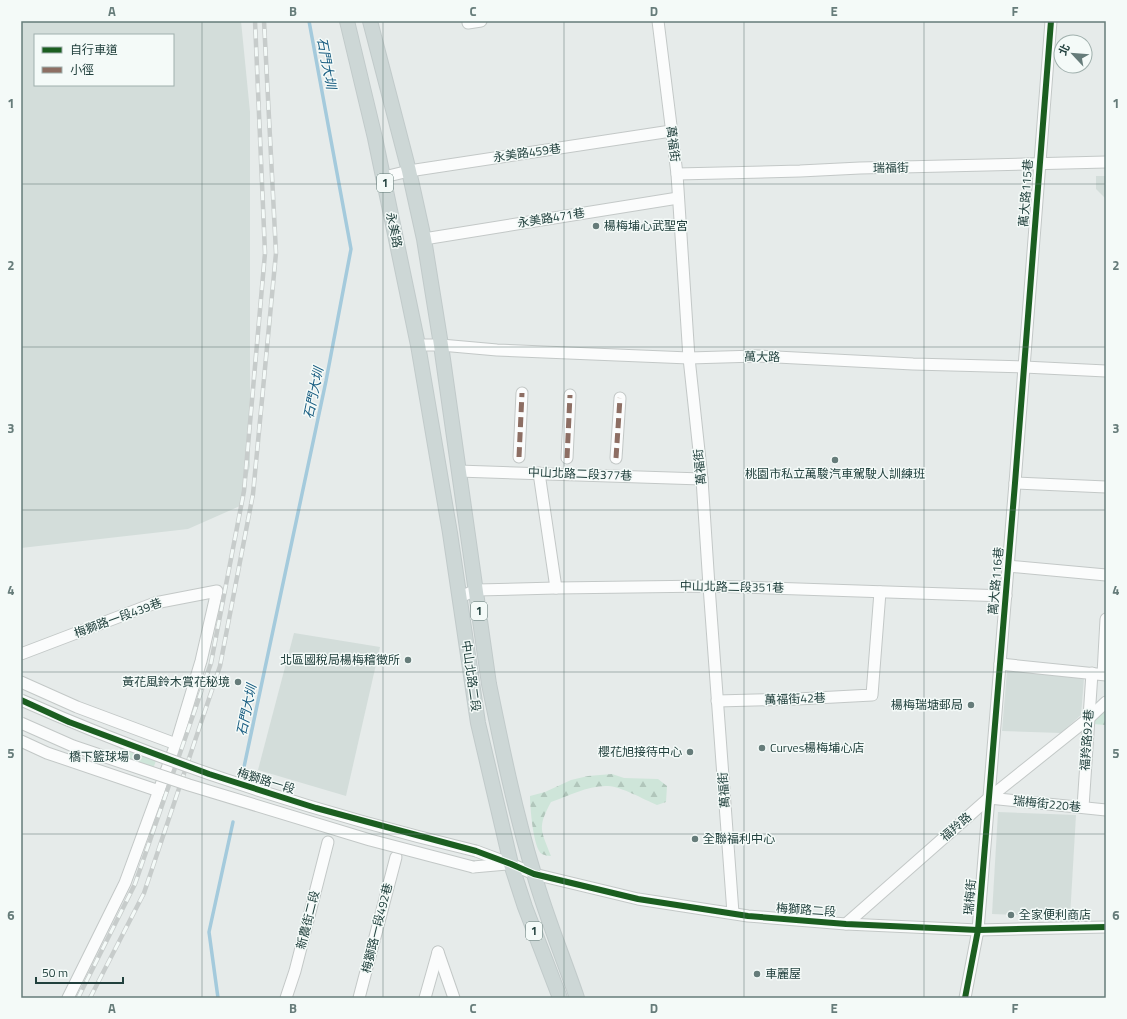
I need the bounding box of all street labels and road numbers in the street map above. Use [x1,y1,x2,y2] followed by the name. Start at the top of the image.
[662,125,685,163] street label: 萬福街
[492,138,562,167] street label: 永美路459巷
[873,158,909,177] street label: 瑞福街
[1014,158,1037,228] street label: 萬大路115巷
[377,174,393,192] road number: 1
[516,203,586,232] street label: 永美路471巷
[381,210,408,249] street label: 永美路
[744,347,780,366] street label: 萬大路
[688,448,711,486] street label: 萬福街
[528,462,632,485] street label: 中山北路二段377巷
[983,546,1008,616] street label: 萬大路116巷
[680,576,784,597] street label: 中山北路二段351巷
[71,593,164,642] street label: 梅獅路一段439巷
[471,602,487,620] road number: 1
[457,639,486,713] street label: 中山北路二段
[764,688,826,709] street label: 萬福街42巷
[1075,709,1098,771] street label: 福羚路92巷
[235,763,298,798] street label: 梅獅路一段
[713,771,734,809] street label: 萬福街
[1012,790,1082,817] street label: 瑞梅街220巷
[936,808,975,846] street label: 福羚路
[958,878,981,916] street label: 瑞梅街
[356,881,397,975] street label: 梅獅路一段492巷
[291,888,324,951] street label: 新農街二段
[775,898,837,921] street label: 梅獅路二段
[526,922,542,940] road number: 1

